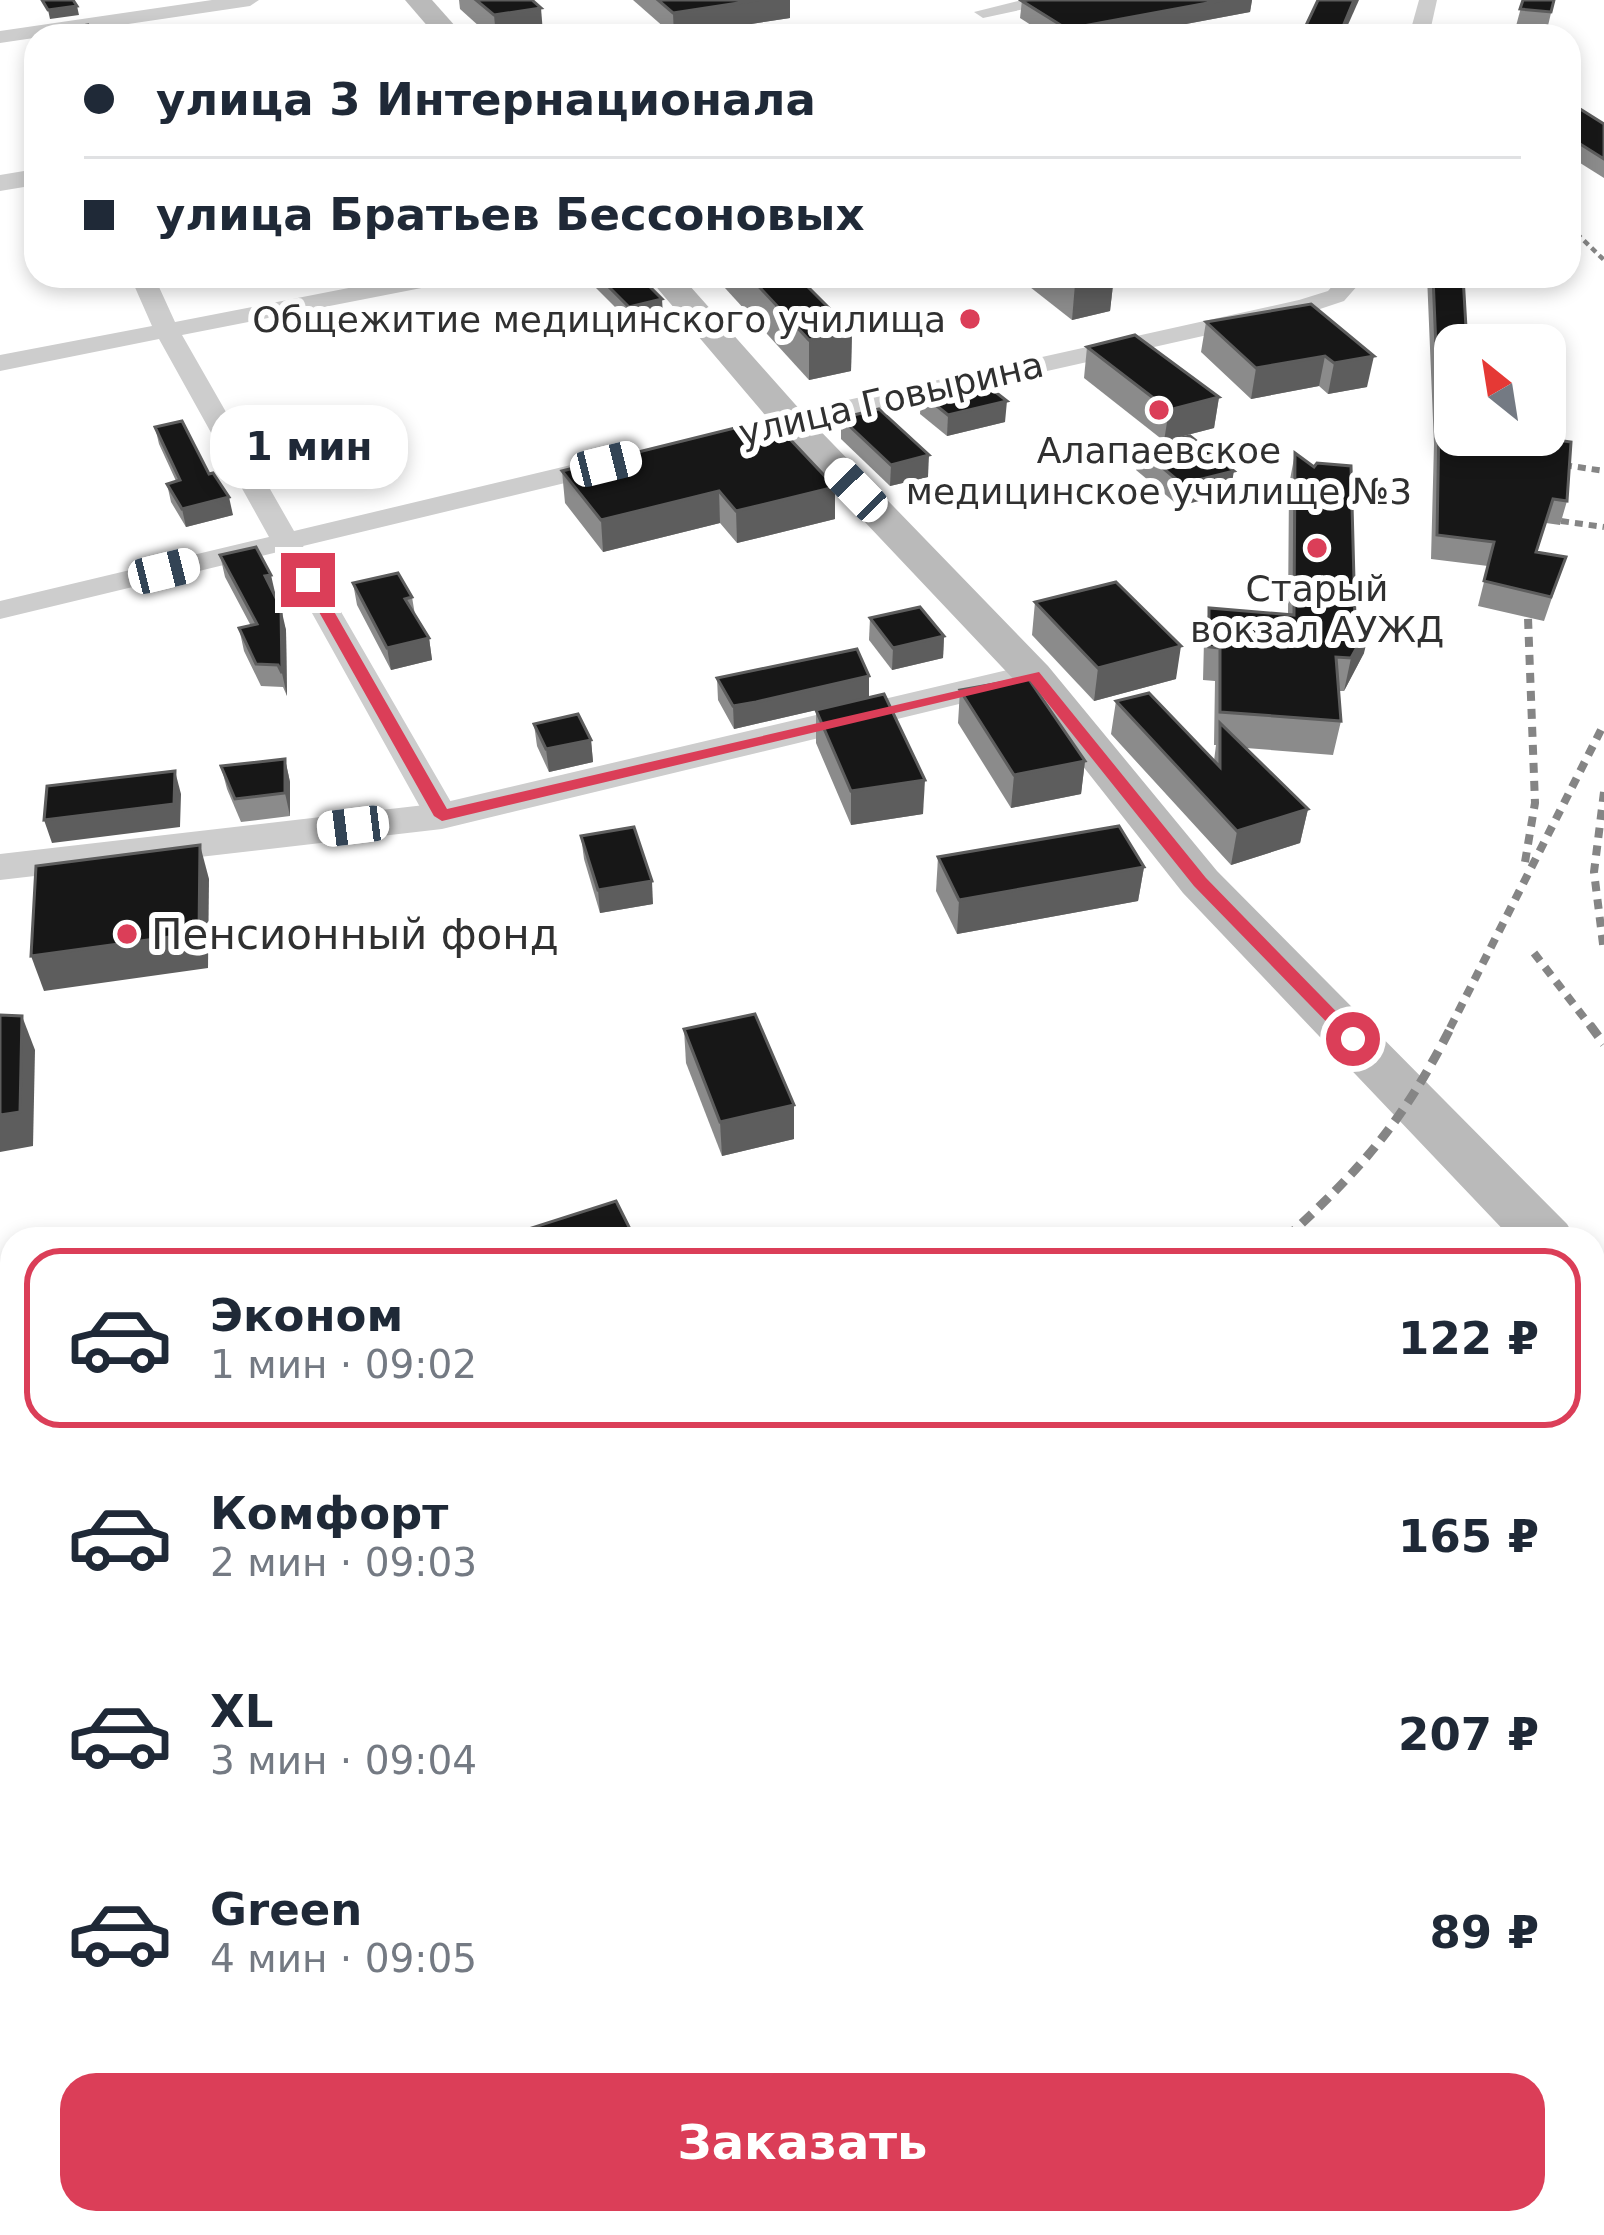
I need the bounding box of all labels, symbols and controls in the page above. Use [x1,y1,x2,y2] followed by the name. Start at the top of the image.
[156,73,816,126] text: улица 3 Интернационала
[156,188,865,241] text: улица Братьев Бессоновых
[252,299,946,340] place label: Общежитие медицинского училища
[957,306,983,332] marker: Общежитие медицинского училища
[1434,324,1566,456] north arrow
[1434,324,1566,456] map controls
[735,344,1047,453] street label: улица Говырина
[1146,397,1172,423] marker: Алапаевское медицинское училище №3
[209,406,407,490] callout: 1 мин
[246,424,372,469] text: 1 мин
[906,430,1412,512] place label: Алапаевское медицинское училище №3
[567,438,645,490] car
[818,452,894,528] car
[1304,535,1330,561] marker: Старый вокзал АУЖД
[125,545,203,597] car
[281,553,335,607] route end
[1190,568,1444,650] place label: Старый вокзал АУЖД
[315,804,391,848] car
[151,910,559,959] place label: Пенсионный фонд
[114,921,140,947] marker: Пенсионный фонд
[1326,1012,1380,1066] route start
[66,1284,174,1392] icon: car
[210,1289,403,1342] text: Эконом
[1398,1312,1539,1365] text: 122 ₽
[210,1342,477,1387] text: 1 мин · 09:02
[66,1482,174,1590] icon: car
[210,1487,448,1540] text: Комфорт
[1398,1510,1539,1563] text: 165 ₽
[210,1540,477,1585] text: 2 мин · 09:03
[66,1680,174,1788] icon: car
[210,1685,273,1738] text: XL
[1398,1708,1539,1761] text: 207 ₽
[210,1738,477,1783] text: 3 мин · 09:04
[66,1878,174,1986] icon: car
[210,1883,362,1936] text: Green
[1429,1906,1539,1959] text: 89 ₽
[210,1936,477,1981] text: 4 мин · 09:05
[60,2073,1545,2211] button: Заказать

